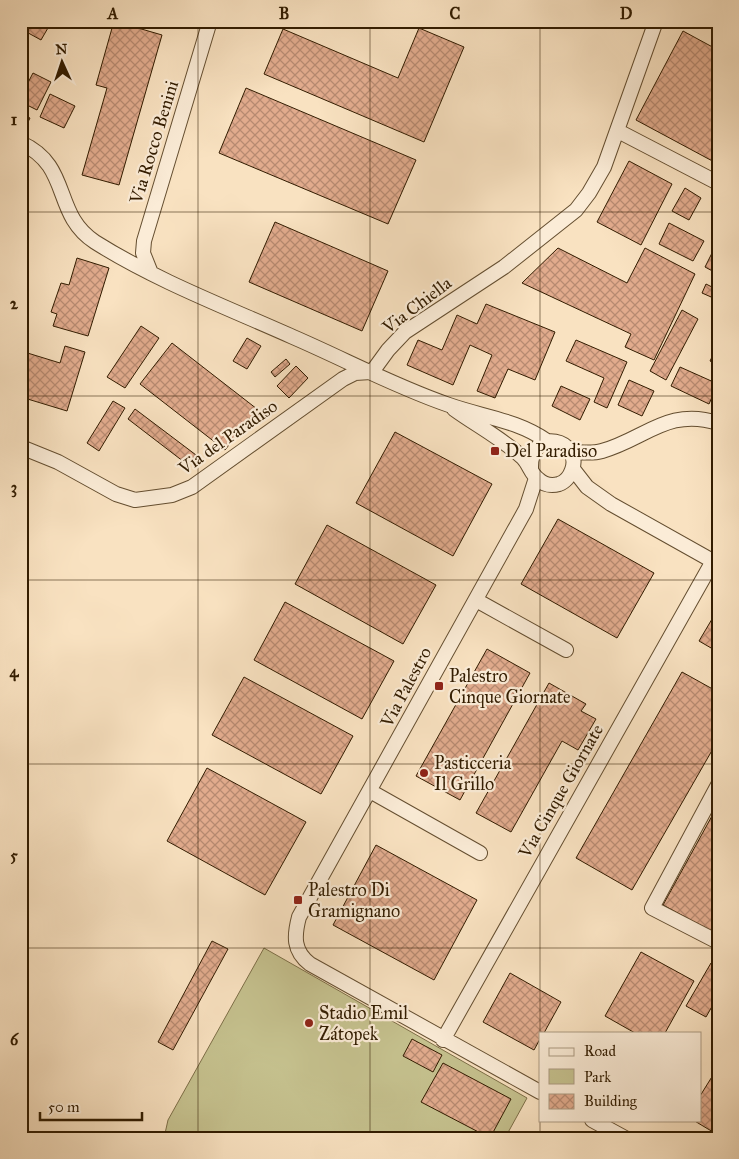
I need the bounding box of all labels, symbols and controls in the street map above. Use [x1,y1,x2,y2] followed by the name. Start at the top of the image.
[107,4,119,23] text: A
[279,4,289,23] text: B
[450,4,461,23] text: C
[620,4,633,23] text: D
[38,38,88,88] north arrow
[55,41,68,58] text: N
[125,78,183,207] street label: Via Rocco Benini
[11,110,18,129] text: 1
[377,272,456,339] street label: Via Chiella
[10,294,19,313] text: 2
[173,395,282,480] street label: Via del Paradiso
[505,440,597,462] place label: Del Paradiso
[489,445,501,457] marker: Del Paradiso
[11,478,17,498] text: 3
[375,643,436,732] street label: Via Palestro
[10,662,20,682] text: 4
[449,665,571,709] place label: Palestro Cinque Giornate
[433,680,445,692] marker: Palestro Cinque Giornate
[513,720,609,863] street label: Via Cinque Giornate
[434,752,512,795] place label: Pasticceria Il Grillo
[418,767,430,779] marker: Pasticceria Il Grillo
[10,846,18,865] text: 5
[308,879,400,923] place label: Palestro Di Gramignano
[292,894,304,906] marker: Palestro Di Gramignano
[319,1002,408,1045] place label: Stadio Emil Zátopek
[303,1017,315,1029] marker: Stadio Emil Zátopek
[10,1030,19,1049] text: 6
[539,1032,702,1122] legend
[584,1042,616,1060] text: Road
[584,1068,611,1086] text: Park
[40,1089,142,1121] scale bar
[584,1092,638,1110] text: Building
[48,1098,80,1116] text: 50 m

